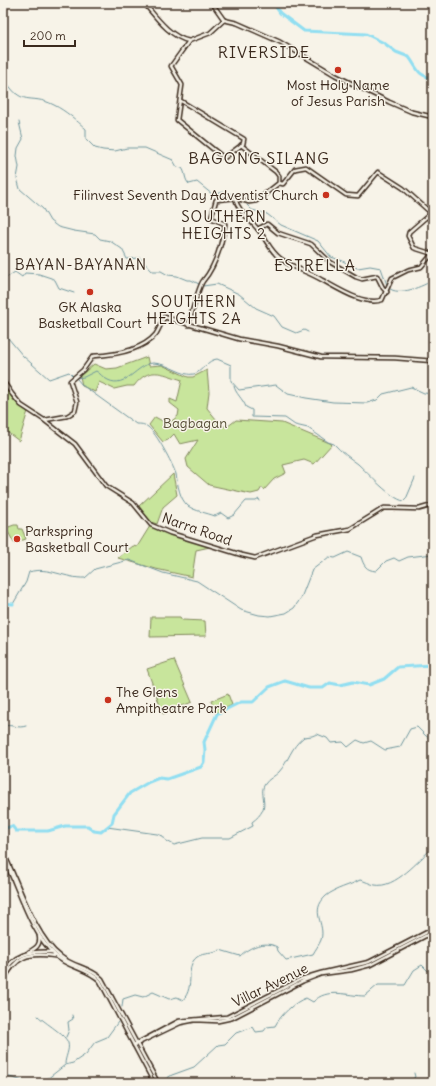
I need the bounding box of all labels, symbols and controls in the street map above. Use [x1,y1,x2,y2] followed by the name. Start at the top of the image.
[24,22,75,48] scale bar
[30,28,66,43] text: 200 m
[218,42,310,62] district label: RIVERSIDE
[333,65,343,75] marker: Most Holy Name of Jesus Parish
[286,76,390,110] place label: Most Holy Name of Jesus Parish
[188,148,330,168] district label: BAGONG SILANG
[73,186,318,204] place label: Filinvest Seventh Day Adventist Church
[321,190,331,200] marker: Filinvest Seventh Day Adventist Church
[181,207,267,243] district label: SOUTHERN HEIGHTS 2
[15,255,147,274] district label: BAYAN-BAYANAN
[274,255,356,275] district label: ESTRELLA
[85,287,95,297] marker: GK Alaska Basketball Court
[146,292,242,328] district label: SOUTHERN HEIGHTS 2A
[38,298,142,332] place label: GK Alaska Basketball Court
[163,414,227,432] park label: Bagbagan
[160,509,234,549] street label: Narra Road
[25,522,129,556] place label: Parkspring Basketball Court
[12,534,22,544] marker: Parkspring Basketball Court
[116,683,227,717] place label: The Glens Ampitheatre Park
[103,695,113,705] marker: The Glens Ampitheatre Park
[229,959,311,1011] street label: Villar Avenue

